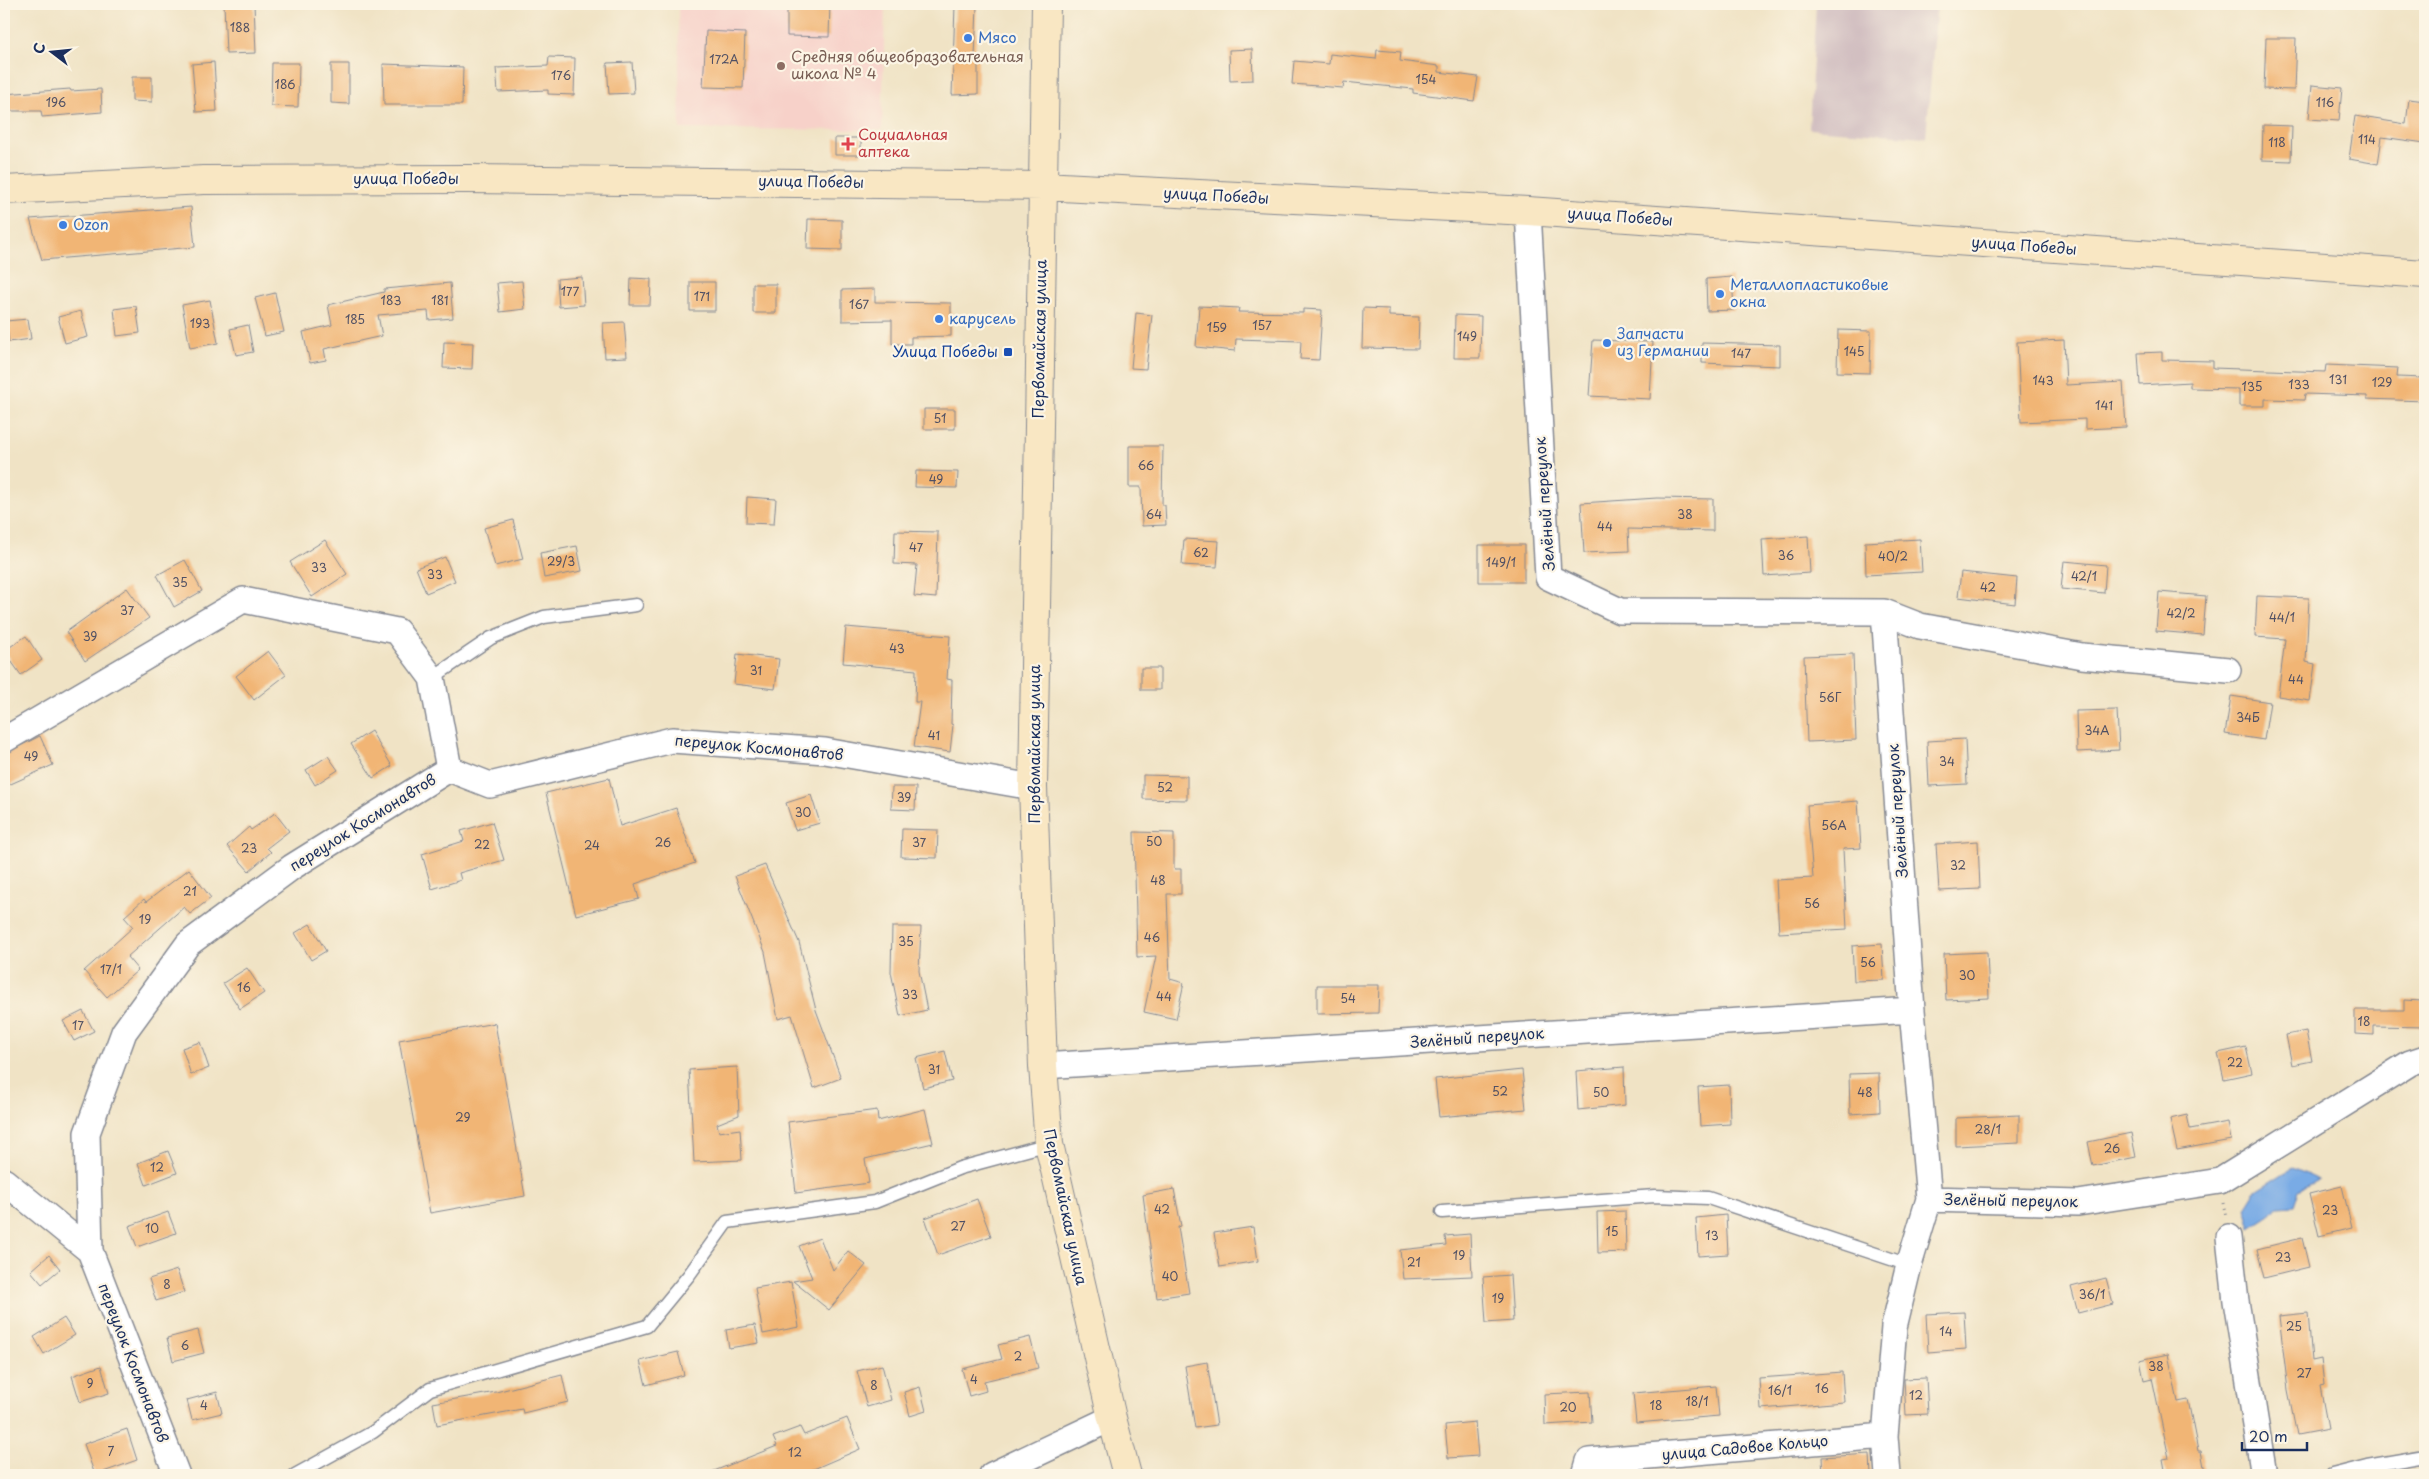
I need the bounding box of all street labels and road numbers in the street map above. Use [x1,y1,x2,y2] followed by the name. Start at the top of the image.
[353,166,459,189] street label: улица Победы
[758,168,864,193] street label: улица Победы
[1163,180,1270,209] street label: улица Победы
[1567,200,1674,231] street label: улица Победы
[1971,229,2078,260] street label: улица Победы
[1026,259,1051,419] street label: Первомайская улица
[1527,436,1560,572] street label: Зелёный переулок
[1022,664,1045,824] street label: Первомайская улица
[674,728,845,765] street label: переулок Космонавтов
[1880,743,1913,879] street label: Зелёный переулок
[284,767,440,876] street label: переулок Космонавтов
[1409,1020,1545,1053] street label: Зелёный переулок
[1039,1126,1094,1287] street label: Первомайская улица
[1944,1187,2078,1212] street label: Зелёный переулок
[93,1279,176,1446] street label: переулок Космонавтов
[1661,1428,1829,1465] street label: улица Садовое Кольцо

